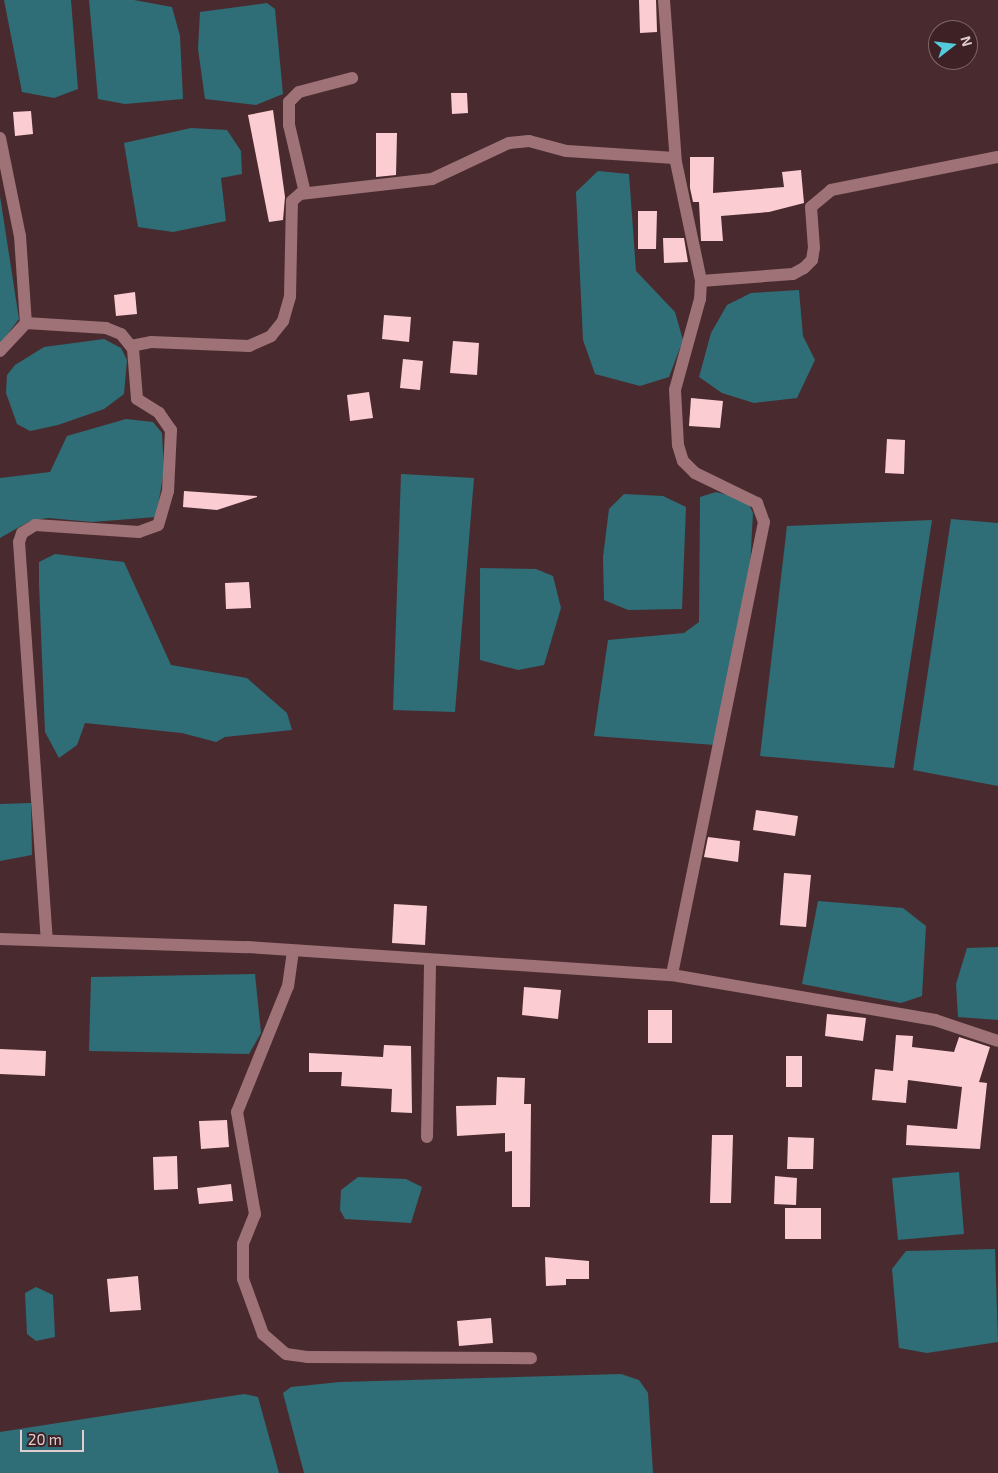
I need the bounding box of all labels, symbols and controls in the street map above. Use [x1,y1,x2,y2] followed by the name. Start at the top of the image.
[928,20,978,70] north arrow
[957,34,977,48] text: N
[22,1420,86,1452] scale bar
[28,1430,62,1448] text: 20 m

